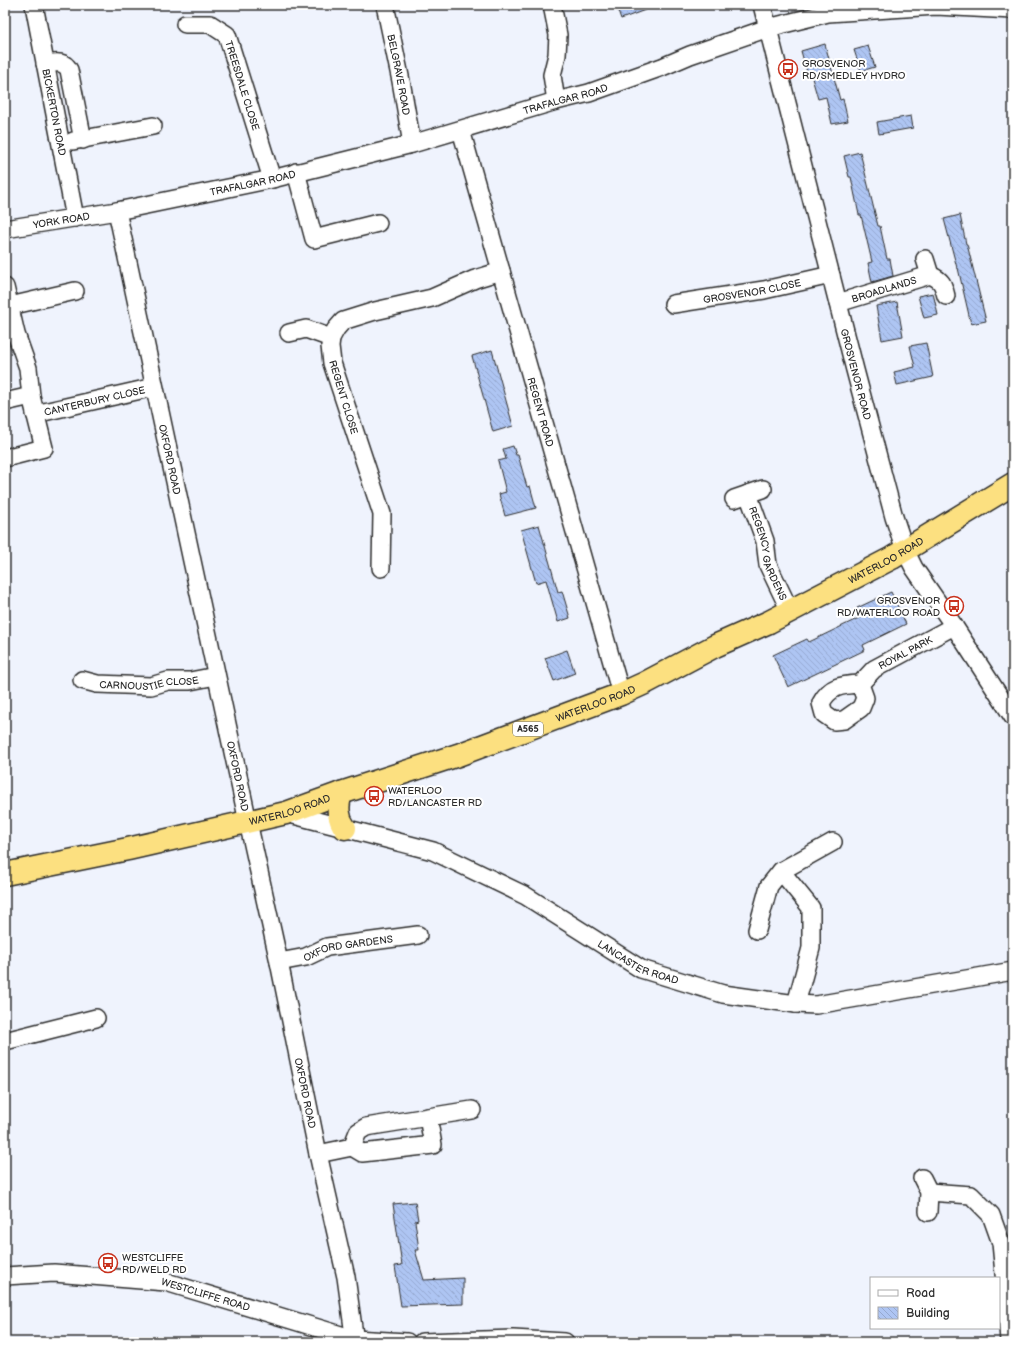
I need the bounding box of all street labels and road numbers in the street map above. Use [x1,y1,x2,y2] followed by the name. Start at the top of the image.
[384,33,412,116] street label: BELGRAVE ROAD
[222,39,262,132] street label: TREESDALE CLOSE
[39,68,68,157] street label: BICKERTON ROAD
[522,82,610,117] street label: TRAFALGAR ROAD
[209,168,297,199] street label: TRAFALGAR ROAD
[31,210,91,232] street label: YORK ROAD
[850,274,918,306] street label: BROADLANDS
[702,277,802,306] street label: GROSVENOR CLOSE
[838,327,873,421] street label: GROSVENOR ROAD
[326,359,360,436] street label: REGENT CLOSE
[524,376,556,448] street label: REGENT ROAD
[43,384,147,419] street label: CANTERBURY CLOSE
[156,423,183,496] street label: OXFORD ROAD
[746,505,789,603] street label: REGENCY GARDENS
[847,535,926,587] street label: WATERLOO ROAD
[877,634,935,673] street label: ROYAL PARK
[99,674,200,694] street label: CARNOUSTIE CLOSE
[554,683,638,725] street label: WATERLOO ROAD
[513,722,543,736] road number: A565
[224,740,251,813] street label: OXFORD ROAD
[248,792,332,828] street label: WATERLOO ROAD
[302,933,394,964] street label: OXFORD GARDENS
[595,938,680,987] street label: LANCASTER ROAD
[292,1057,318,1130] street label: OXFORD ROAD
[160,1276,251,1314] street label: WESTCLIFFE ROAD

